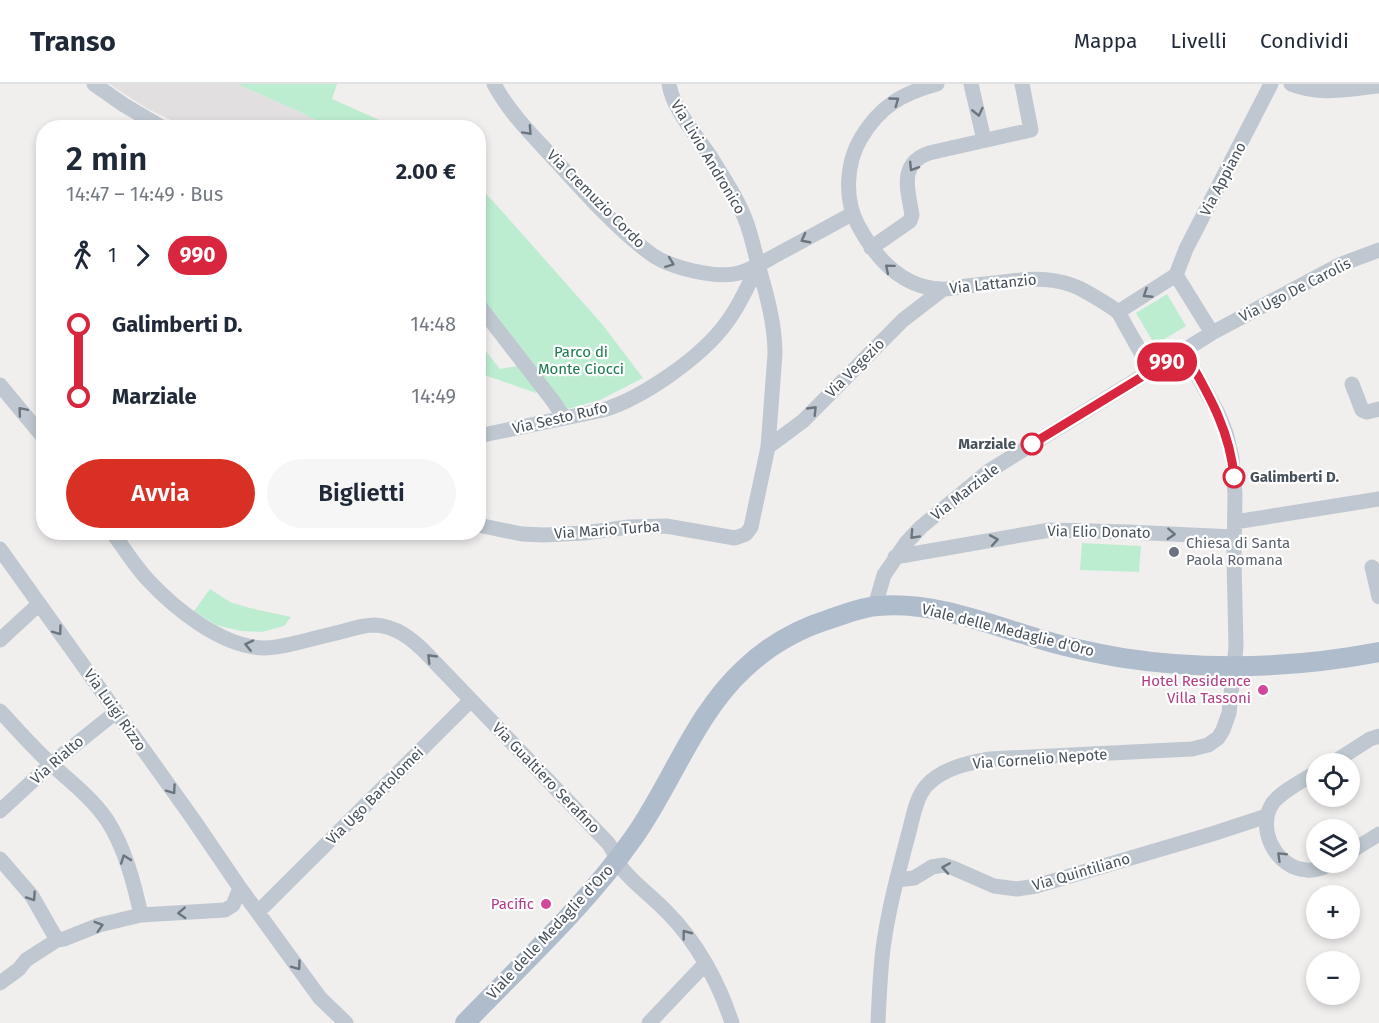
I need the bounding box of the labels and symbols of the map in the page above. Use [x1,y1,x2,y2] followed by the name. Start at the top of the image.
[667,97,749,217] street label: Via Livio Andronico
[889,98,900,109] one-way arrow
[970,107,983,117] one-way arrow
[521,125,532,135] one-way arrow
[1196,139,1250,219] street label: Via Appiano
[543,146,649,252] street label: Via Cremuzio Cordo
[909,161,920,172] one-way arrow
[800,232,811,244] one-way arrow
[1236,254,1354,326] street label: Via Ugo De Carolis
[664,256,675,268] one-way arrow
[885,264,896,275] one-way arrow
[949,270,1037,298] street label: Via Lattanzio
[1143,286,1153,298] one-way arrow
[822,335,888,401] street label: Via Vegezio
[1132,342,1202,382] line badge: 990
[538,343,624,378] park label: Parco di Monte Ciocci
[511,398,609,438] street label: Via Sesto Rufo
[806,406,817,417] one-way arrow
[18,407,29,418] one-way arrow
[1021,433,1043,455] marker: Marziale
[958,435,1016,453] place label: Marziale
[927,460,1003,524] street label: Via Marziale
[1223,466,1245,488] marker: Galimberti D.
[1250,468,1339,486] place label: Galimberti D.
[554,517,660,543] street label: Via Mario Turba
[1047,522,1151,542] street label: Via Elio Donato
[1167,527,1176,540] one-way arrow
[910,528,921,538] one-way arrow
[989,534,999,547] one-way arrow
[1186,534,1290,569] place label: Chiesa di Santa Paola Romana
[1167,545,1181,559] marker: Chiesa di Santa Paola Romana
[920,600,1096,660] street label: Viale delle Medaglie d'Oro
[51,624,62,635] one-way arrow
[244,640,254,653] one-way arrow
[427,654,438,664] one-way arrow
[80,666,150,754] street label: Via Luigi Rizzo
[1141,672,1251,707] place label: Hotel Residence Villa Tassoni
[1256,683,1270,697] marker: Hotel Residence Villa Tassoni
[488,719,604,837] street label: Via Gualtiero Serafino
[27,732,87,788] street label: Via Rialto
[323,744,427,848] street label: Via Ugo Bartolomei
[972,745,1108,773] street label: Via Cornelio Nepote
[164,783,175,794] one-way arrow
[1030,849,1132,895] street label: Via Quintiliano
[1278,853,1289,864] one-way arrow
[120,854,133,865] one-way arrow
[483,861,617,1003] street label: Viale delle Medaglie d'Oro
[941,862,950,874] one-way arrow
[25,890,36,901] one-way arrow
[491,895,534,913] place label: Pacific
[539,897,553,911] marker: Pacific
[177,906,186,919] one-way arrow
[93,921,104,933] one-way arrow
[682,930,693,941] one-way arrow
[289,960,300,971] one-way arrow

